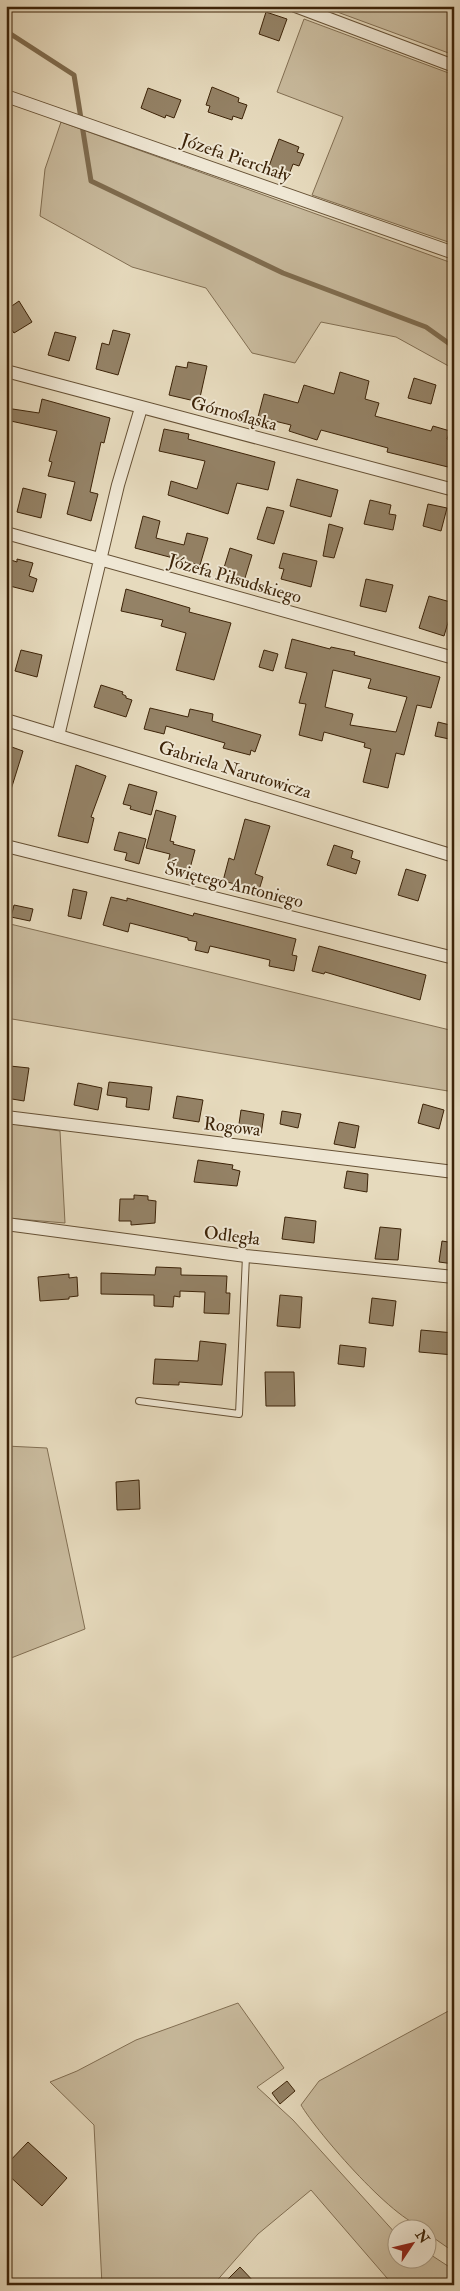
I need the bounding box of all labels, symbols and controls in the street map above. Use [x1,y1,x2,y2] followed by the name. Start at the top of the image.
[177,128,295,188] street label: Józefa Pierchały
[188,391,280,437] street label: Górnośląska
[165,549,305,609] street label: Józefa Piłsudskiego
[156,736,315,804] street label: Gabriela Narutowicza
[162,857,306,913] street label: Świętego Antoniego
[202,1112,262,1142] street label: Rogowa
[203,1221,262,1251] street label: Odległa
[388,2218,438,2268] north arrow
[411,2226,433,2247] text: N

